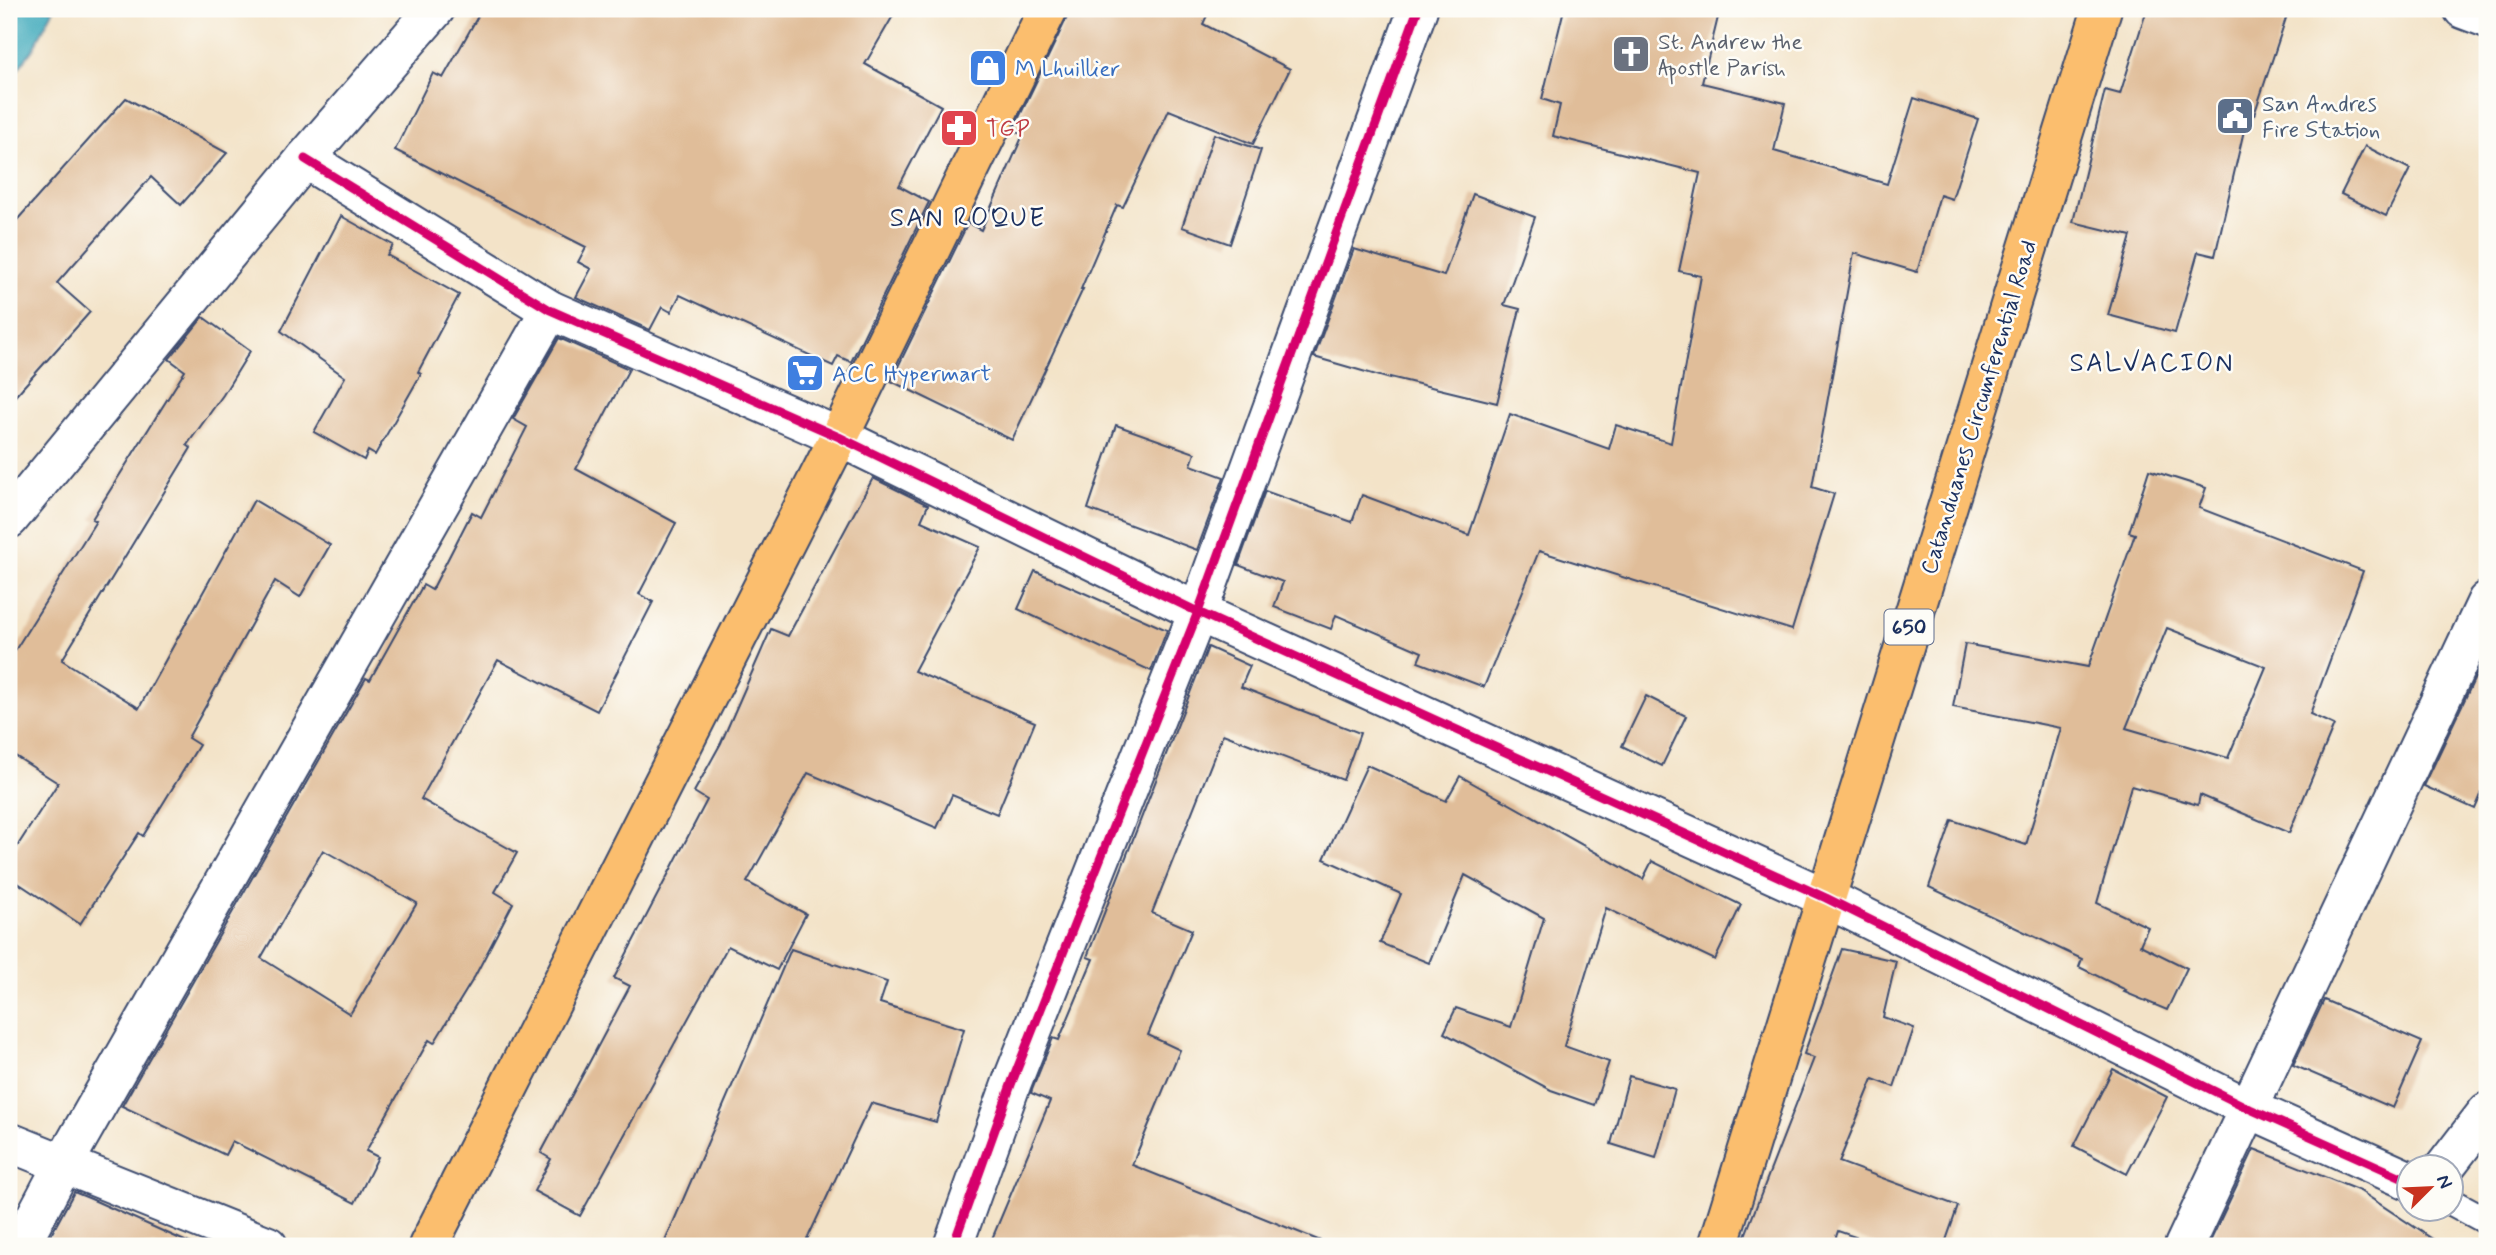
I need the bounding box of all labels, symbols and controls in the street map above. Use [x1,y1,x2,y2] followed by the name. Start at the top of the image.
[1658,28,1803,85] place label: St. Andrew the Apostle Parish
[1610,33,1652,75] church icon: St. Andrew the Apostle Parish
[967,47,1009,89] shop icon: M Lhuillier
[1015,55,1121,85] place label: M Lhuillier
[2262,90,2380,146] place label: San Andres Fire Station
[2214,95,2256,137] public building icon: San Andres Fire Station
[938,107,980,149] pharmacy icon: TGP
[986,115,1030,145] place label: TGP
[890,202,1046,236] district label: SAN ROQUE
[1915,237,2045,578] street label: Catanduanes Circumferential Road
[2069,347,2235,381] district label: SALVACION
[784,352,826,394] supermarket icon: ACC Hypermart
[832,360,991,390] place label: ACC Hypermart
[1884,610,1934,644] road number: 650
[2394,1154,2464,1224] north arrow
[2430,1171,2458,1193] text: N

